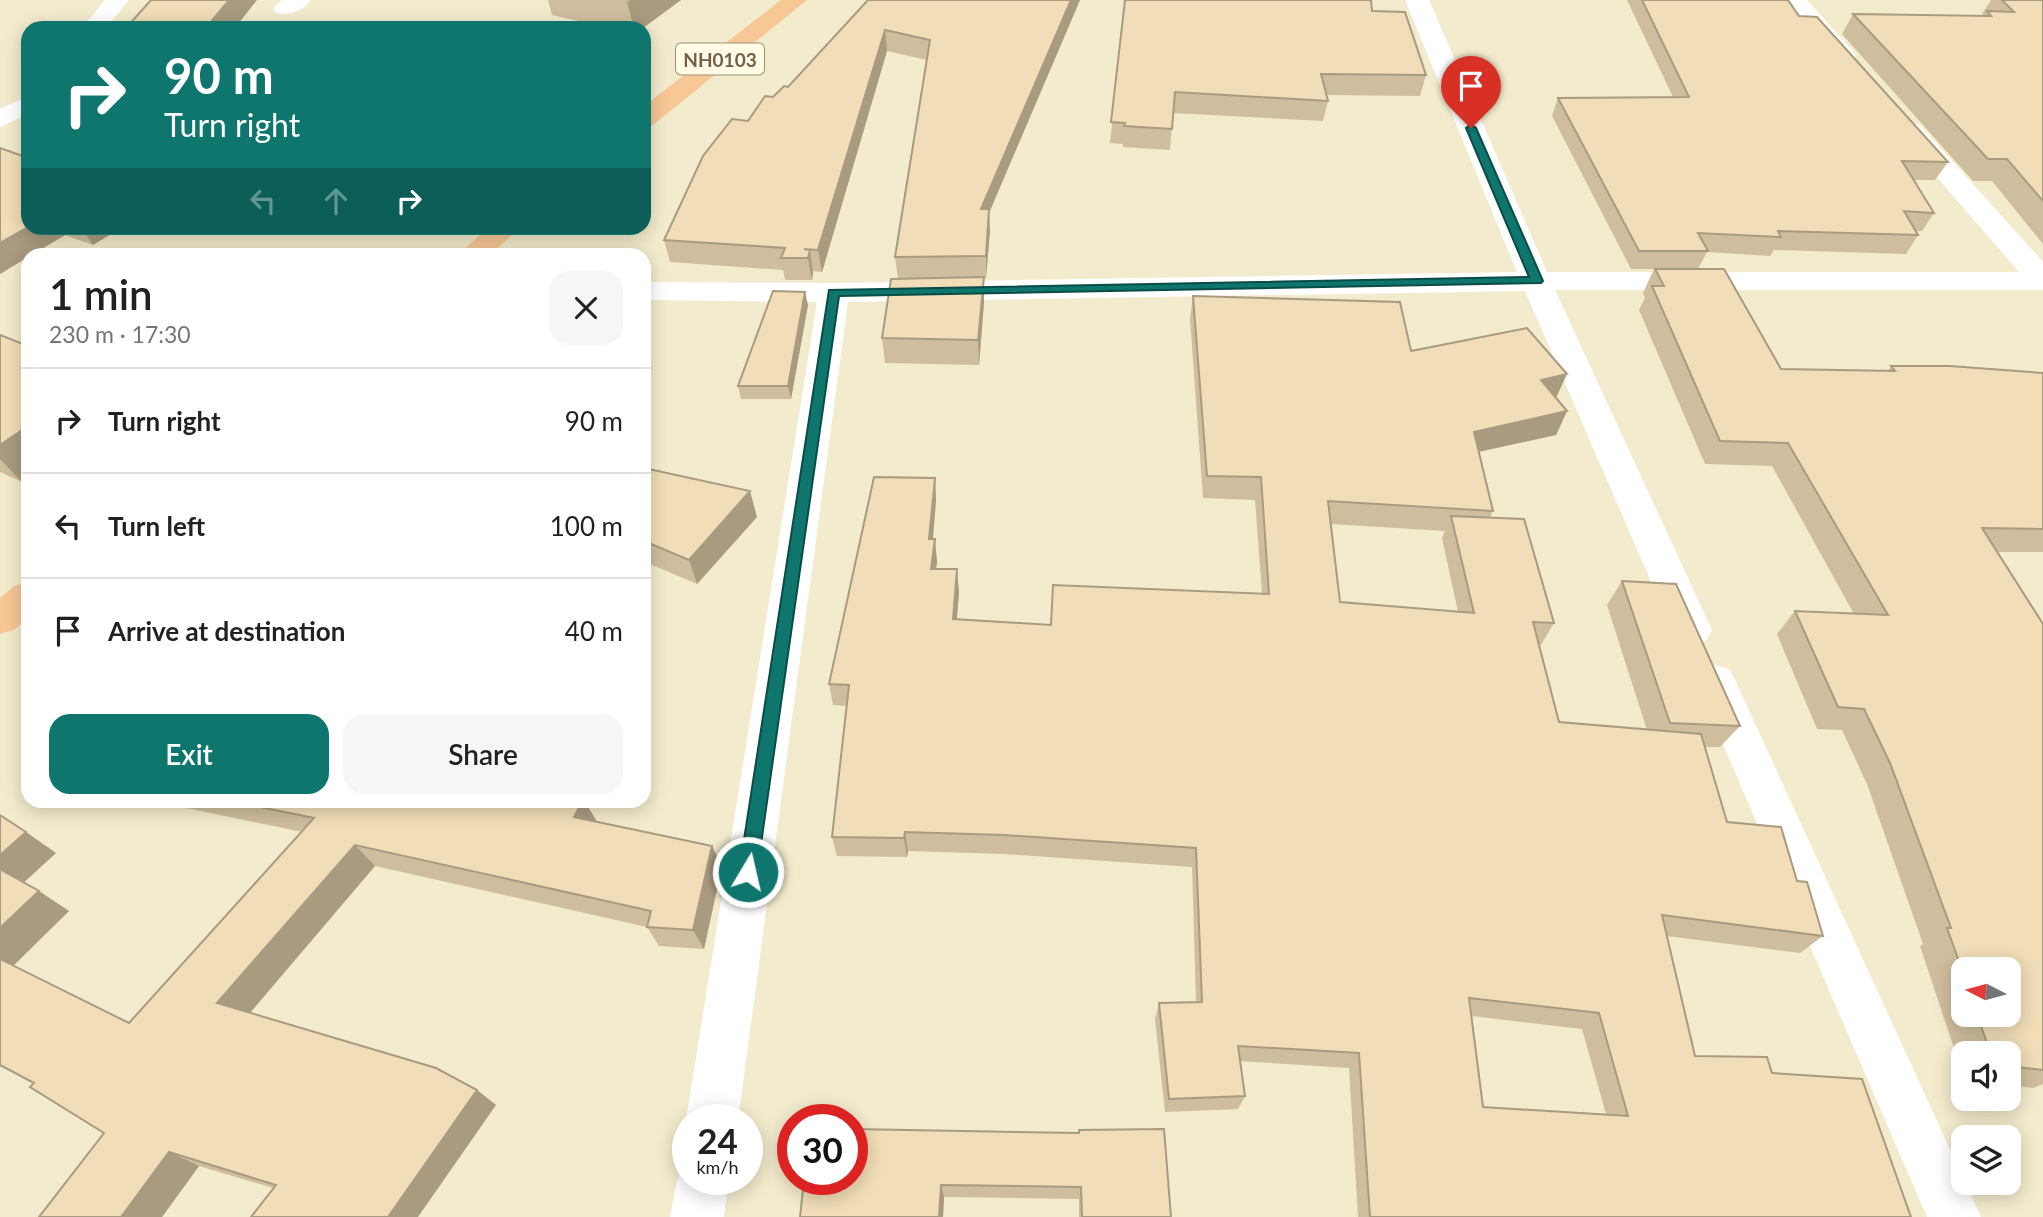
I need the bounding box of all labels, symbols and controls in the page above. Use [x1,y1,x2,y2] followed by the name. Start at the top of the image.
[676,44,764,74] road number: NH0103
[164,46,274,104] text: 90 m
[49,49,140,140] icon: right
[1441,56,1501,128] pin
[1452,67,1490,105] icon: arrive
[164,105,300,144] text: Turn right
[244,182,282,220] icon: left
[317,182,355,220] icon: ahead
[390,182,428,220] icon: right
[49,269,153,319] text: 1 min
[549,271,623,345] button: close
[49,320,191,348] text: 230 m · 17:30
[49,402,87,440] icon: right
[108,405,221,437] text: Turn right
[565,405,623,437] text: 90 m
[49,507,87,545] icon: left
[108,510,205,542] text: Turn left
[550,510,623,542] text: 100 m
[49,612,87,650] icon: arrive
[108,615,345,647] text: Arrive at destination
[565,615,623,647] text: 40 m
[49,714,329,794] button: Exit
[343,714,623,794] button: Share
[711,835,785,909] position arrow
[1951,957,2021,1027] north arrow
[1951,957,2021,1195] map controls
[1951,1041,2021,1111] button: sound
[777,1104,868,1195] speed limit sign: 30
[697,1119,738,1161] text: 24
[1951,1125,2021,1195] button: layers
[696,1156,739,1178] text: km/h

